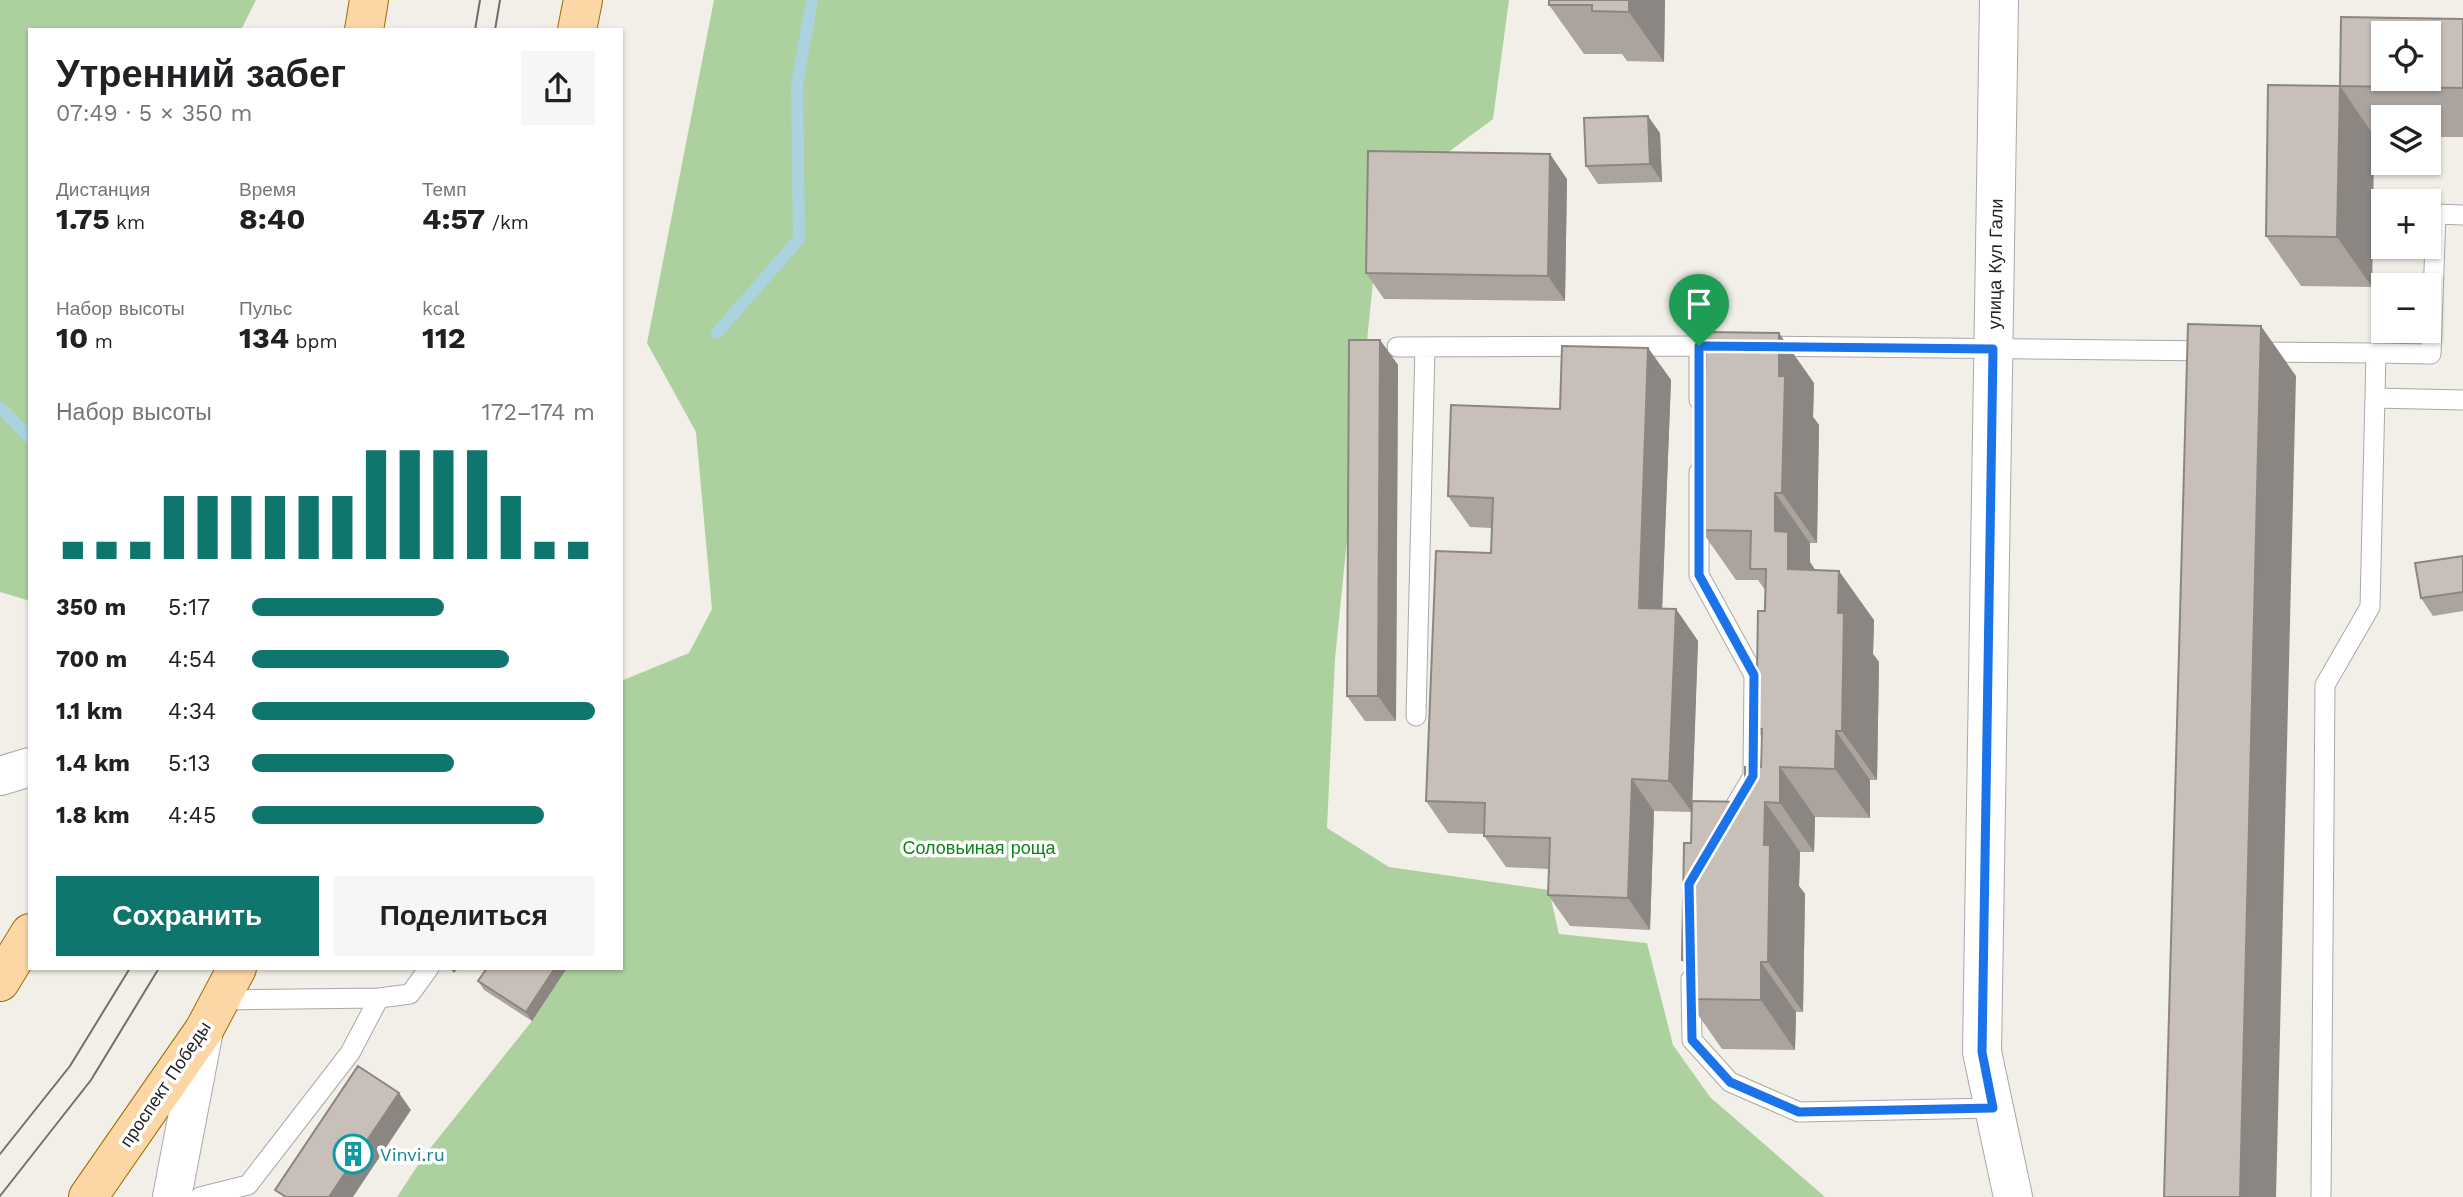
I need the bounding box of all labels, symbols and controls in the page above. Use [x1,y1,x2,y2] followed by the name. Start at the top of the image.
[2371,21,2441,343] map controls
[2371,21,2441,91] button: locate
[521,51,595,125] button: share
[56,52,346,96] text: Утренний забег
[56,100,253,127] text: 07:49 · 5 × 350 m
[2371,105,2441,175] button: layers
[56,178,150,201] text: Дистанция
[239,178,296,201] text: Время
[422,178,466,201] text: Темп
[2371,189,2441,259] button: +
[1983,198,2007,330] street label: улица Кул Гали
[56,201,110,236] text: 1.75
[239,201,306,236] text: 8:40
[422,201,485,236] text: 4:57
[110,211,145,234] text: km
[485,211,529,234] text: /km
[2371,273,2441,343] button: −
[1669,274,1729,346] pin
[1680,285,1718,323] icon: arrive
[56,297,185,320] text: Набор высоты
[239,297,292,320] text: Пульс
[422,297,460,320] text: kcal
[56,320,88,355] text: 10
[239,320,289,355] text: 134
[422,320,466,355] text: 112
[88,330,113,353] text: m
[289,330,338,353] text: bpm
[56,399,212,426] text: Набор высоты
[482,399,595,426] text: 172–174 m
[56,594,126,621] text: 350 m
[168,594,210,621] text: 5:17
[56,646,127,673] text: 700 m
[168,646,216,673] text: 4:54
[56,698,123,725] text: 1.1 km
[168,698,216,725] text: 4:34
[56,750,130,777] text: 1.4 km
[168,750,211,777] text: 5:13
[56,802,130,829] text: 1.8 km
[168,802,216,829] text: 4:45
[902,837,1056,858] park label: Соловьиная роща
[56,876,319,956] button: Сохранить
[333,876,595,956] button: Поделиться
[115,1017,215,1151] street label: проспект Победы
[332,1133,374,1175] building icon: Vinvi.ru
[380,1144,445,1165] place label: Vinvi.ru

